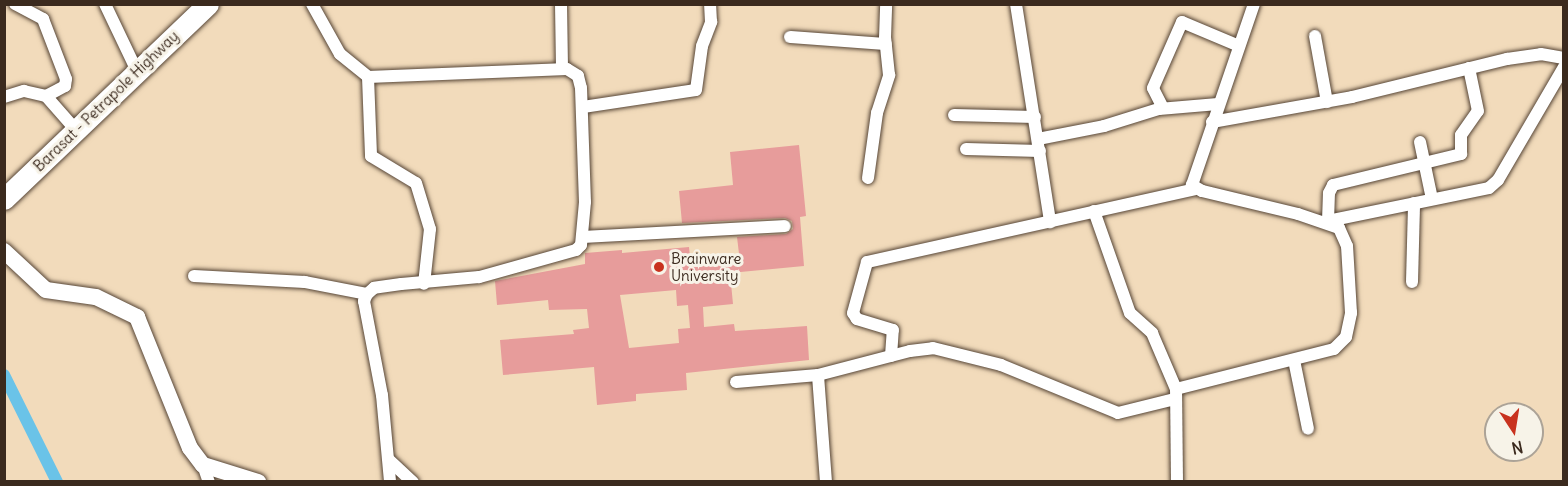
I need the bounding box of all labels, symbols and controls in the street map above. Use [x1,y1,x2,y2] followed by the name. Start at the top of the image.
[30,27,182,175] street label: Barasat - Petrapole Highway
[671,249,741,284] place label: Brainware University
[652,260,666,274] marker: Brainware University
[1484,402,1544,462] north arrow
[1510,437,1525,459] text: N

